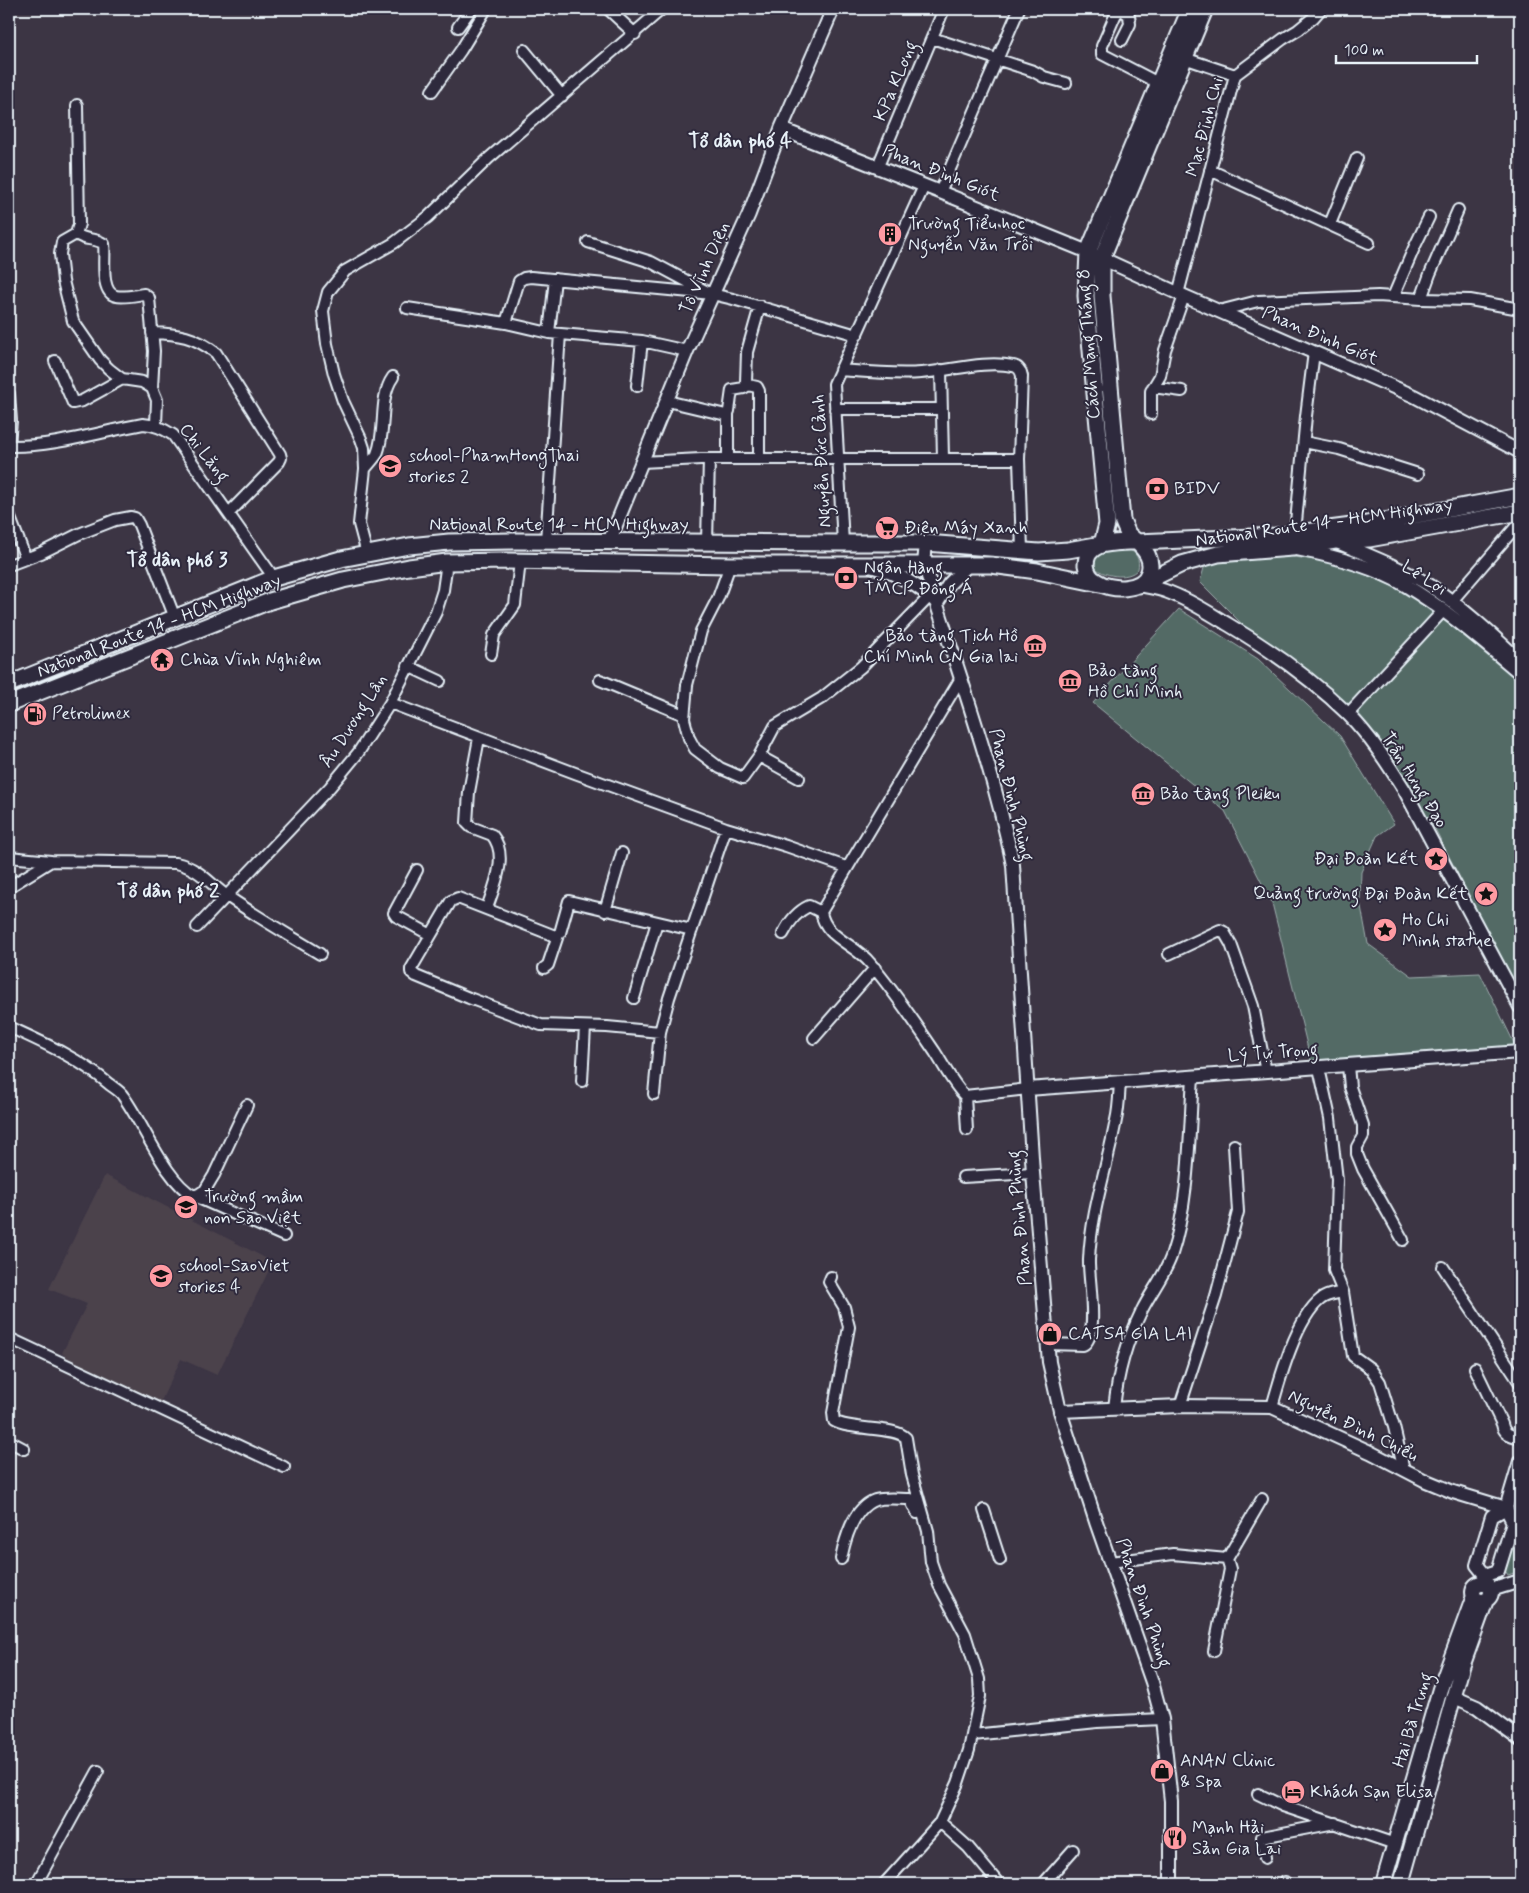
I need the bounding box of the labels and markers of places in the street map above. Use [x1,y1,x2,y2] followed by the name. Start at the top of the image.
[908,212,1033,259] place label: Trường Tiểu học Nguyễn Văn Trỗi
[877,221,903,247] building icon: Trường Tiểu học Nguyễn Văn Trỗi
[408,444,579,489] place label: school-PhamHongThai stories 2
[377,453,403,479] school or university icon: school-PhamHongThai stories 2
[1144,476,1170,502] bank icon: BIDV
[1174,477,1221,501] place label: BIDV
[874,515,900,541] supermarket icon: Điện Máy Xanh
[904,516,1028,540] place label: Điện Máy Xanh
[864,556,973,603] place label: Ngân Hàng TMCP Đông Á
[833,565,859,591] bank icon: Ngân Hàng TMCP Đông Á
[863,624,1018,669] place label: Bảo tàng Tịch Hồ Chí Minh CN Gia lai
[1022,633,1048,659] museum icon: Bảo tàng Tịch Hồ Chí Minh CN Gia lai
[149,647,175,673] temple icon: Chùa Vĩnh Nghiêm
[180,648,322,672] place label: Chùa Vĩnh Nghiêm
[1088,659,1182,704] place label: Bảo tàng Hồ Chí Minh
[1057,668,1083,694] museum icon: Bảo tàng Hồ Chí Minh
[22,701,48,727] fuel station icon: Petrolimex
[52,702,131,726] place label: Petrolimex
[1130,781,1156,807] museum icon: Bảo tàng Pleiku
[1160,782,1280,808] place label: Bảo tàng Pleiku
[1423,846,1449,872] place icon: Đại Đoàn Kết
[1314,847,1418,871] place label: Đại Đoàn Kết
[1473,881,1499,907] place icon: Quảng trường Đại Đoàn Kết
[1253,882,1468,908] place label: Quảng trường Đại Đoàn Kết
[1402,908,1492,953] place label: Ho Chi Minh statue
[1372,917,1398,943] place icon: Ho Chi Minh statue
[204,1185,303,1230] place label: Trường mầm non Sao Việt
[173,1194,199,1220] school or university icon: Trường mầm non Sao Việt
[178,1254,289,1299] place label: school-SaoViet stories 4
[148,1263,174,1289] school or university icon: school-SaoViet stories 4
[1037,1321,1063,1347] shop icon: CATSA GIA LAI
[1068,1322,1192,1346] place label: CATSA GIA LAI
[1180,1749,1275,1794] place label: ANAN Clinic & Spa
[1149,1758,1175,1784] shop icon: ANAN Clinic & Spa
[1280,1779,1306,1805] hotel icon: Khách Sạn Elisa
[1310,1780,1434,1804] place label: Khách Sạn Elisa
[1192,1816,1281,1861] place label: Mạnh Hải Sản Gia Lai
[1162,1825,1188,1851] restaurant icon: Mạnh Hải Sản Gia Lai

